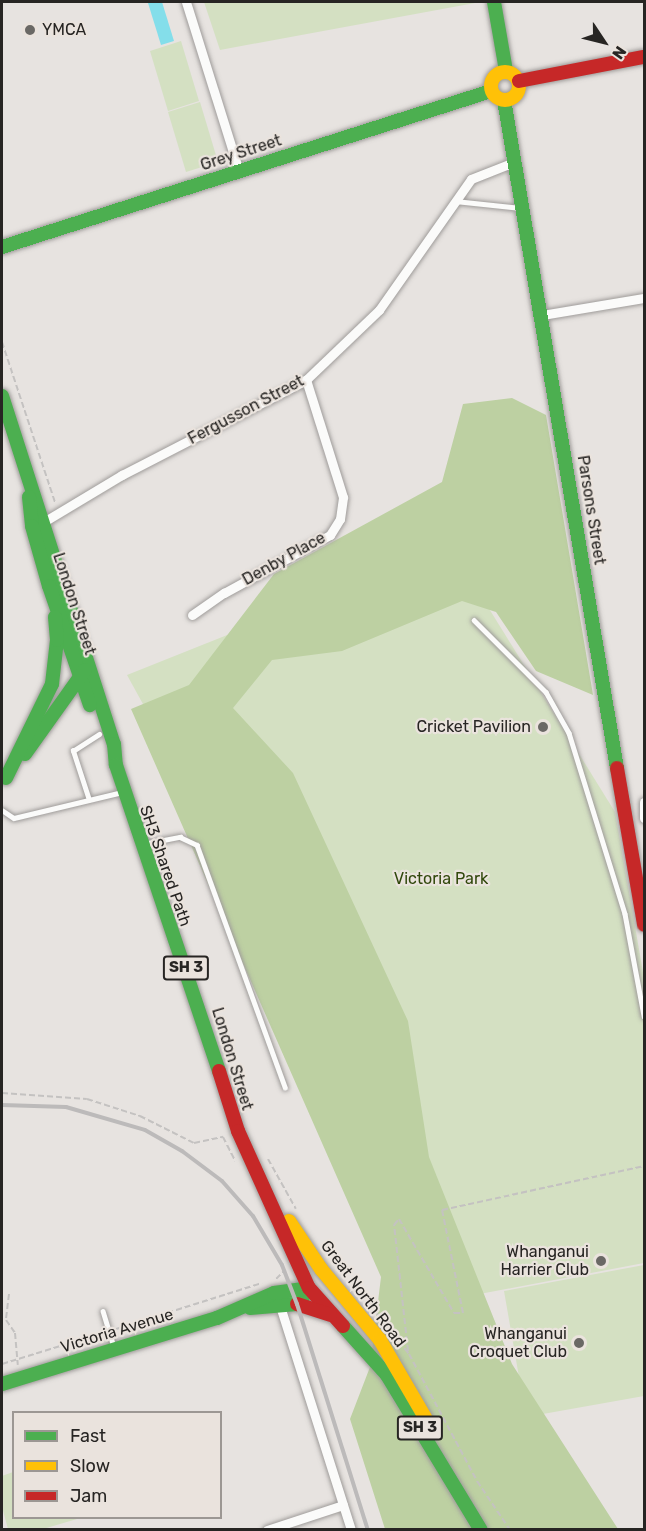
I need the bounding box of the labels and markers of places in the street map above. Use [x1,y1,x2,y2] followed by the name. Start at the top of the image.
[42,20,86,40] place label: YMCA
[23,23,37,37] marker: YMCA
[416,717,531,737] place label: Cricket Pavilion
[536,720,550,734] marker: Cricket Pavilion
[500,1242,589,1280] place label: Whanganui Harrier Club
[594,1254,608,1268] marker: Whanganui Harrier Club
[469,1324,567,1362] place label: Whanganui Croquet Club
[572,1336,586,1350] marker: Whanganui Croquet Club

